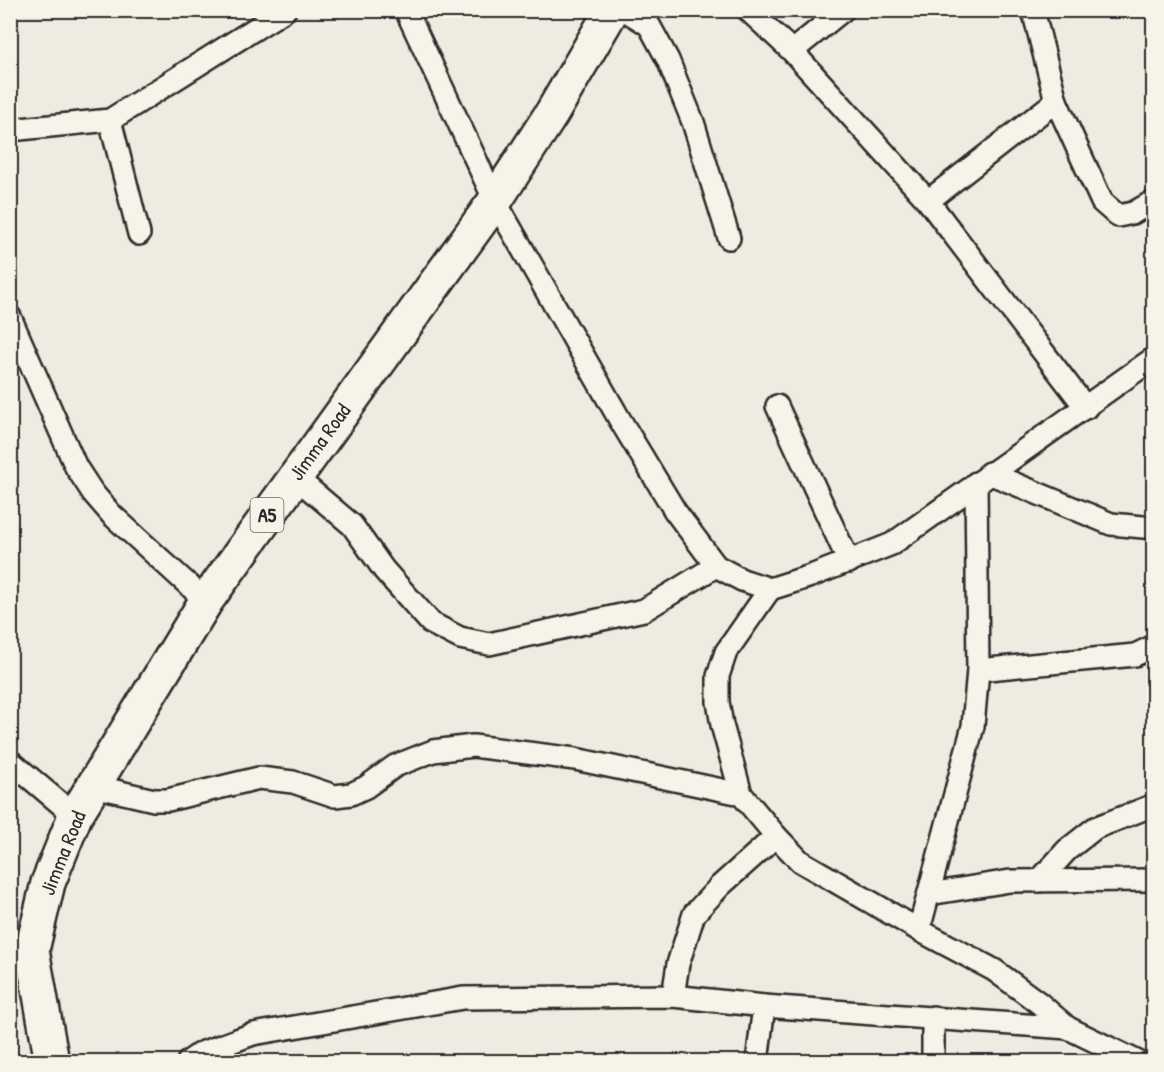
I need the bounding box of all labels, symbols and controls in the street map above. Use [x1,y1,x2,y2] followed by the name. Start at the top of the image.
[282,397,357,486] street label: Jimma Road
[250,498,284,532] road number: A5
[33,806,93,899] street label: Jimma Road

